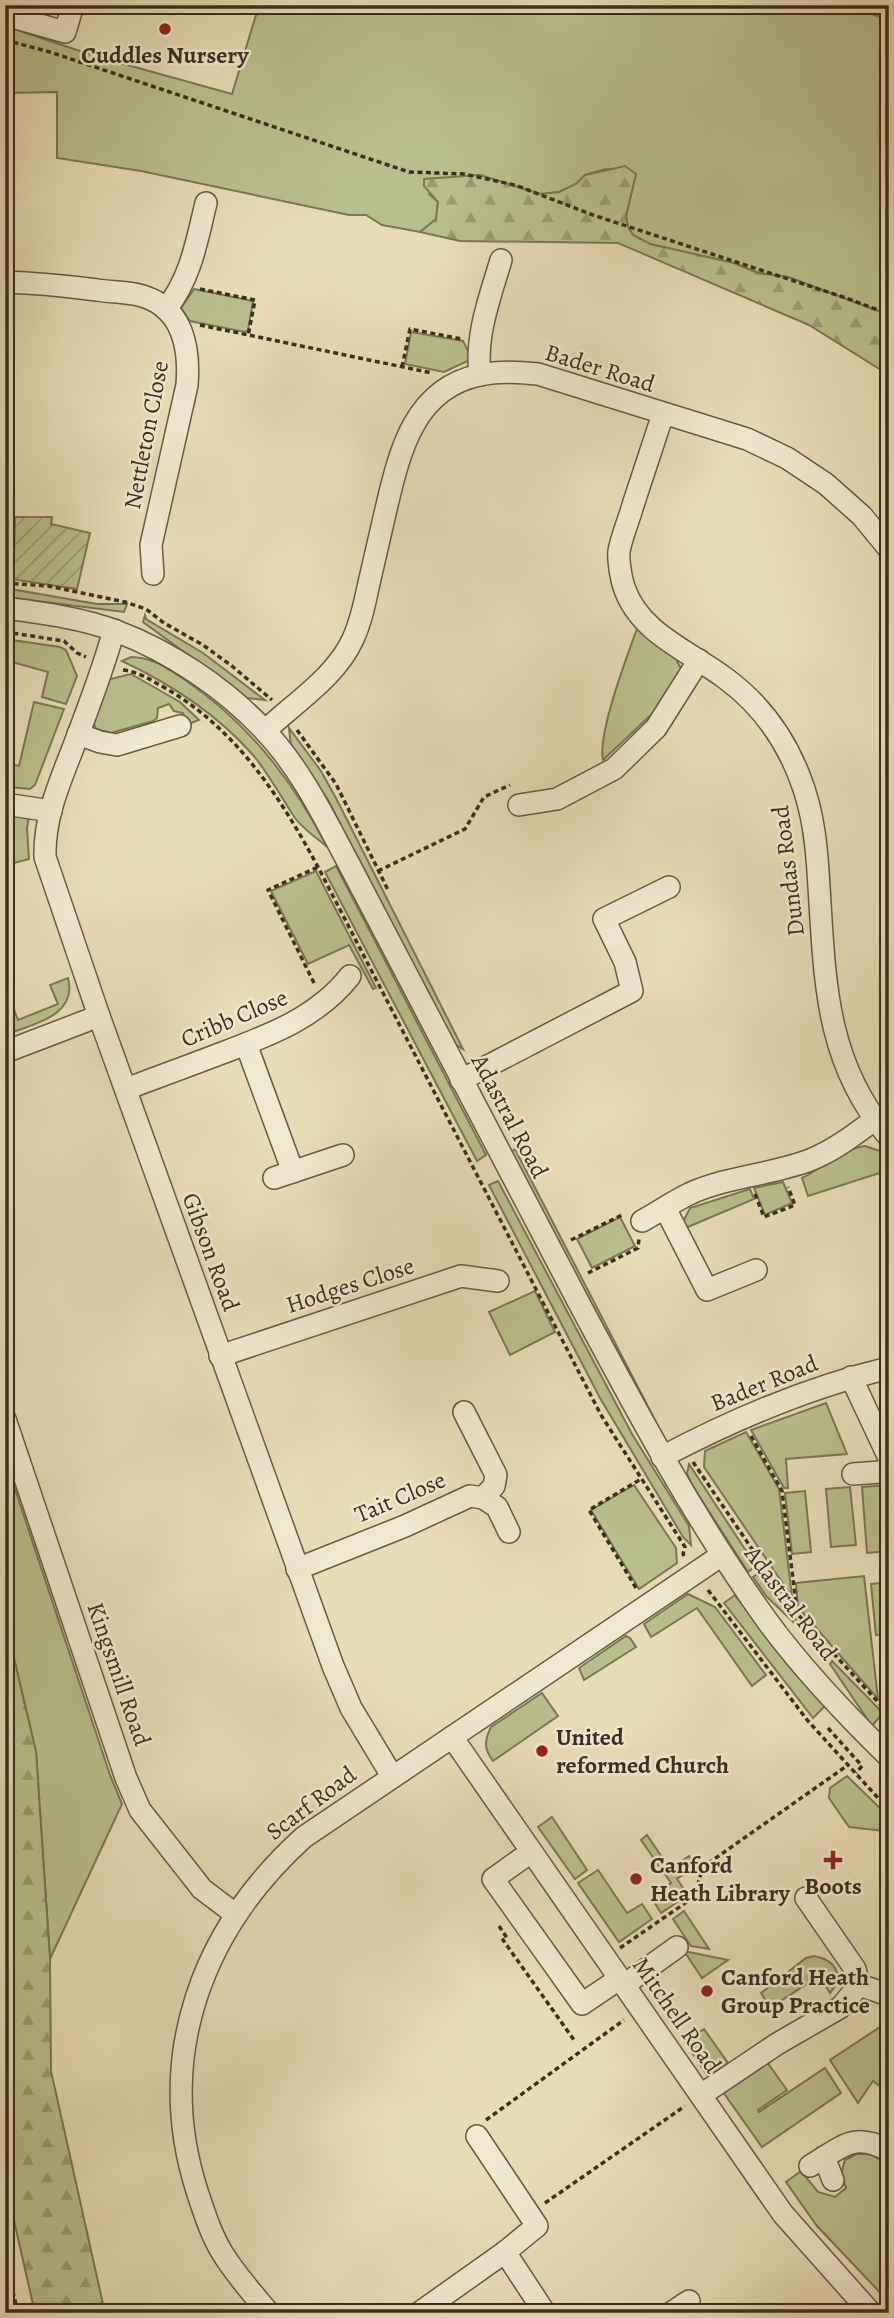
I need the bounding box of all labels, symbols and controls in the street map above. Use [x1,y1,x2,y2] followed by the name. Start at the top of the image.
[157,21,173,37] marker: Cuddles Nursery
[81,39,250,71] place label: Cuddles Nursery
[541,336,659,400] street label: Bader Road
[116,358,176,512] street label: Nettleton Close
[764,804,812,938] street label: Dundas Road
[176,981,292,1055] street label: Cribb Close
[463,1048,556,1184] street label: Adastral Road
[175,1188,247,1316] street label: Gibson Road
[282,1249,418,1321] street label: Hodges Close
[706,1347,823,1419] street label: Bader Road
[350,1464,450,1530] street label: Tait Close
[737,1538,845,1667] street label: Adastral Road
[79,1598,159,1750] street label: Kingsmill Road
[556,1721,729,1781] place label: United reformed Church
[534,1743,550,1759] marker: United reformed Church
[259,1759,363,1847] street label: Scarf Road
[650,1849,791,1909] place label: Canford Heath Library
[825,1852,841,1868] marker: Boots
[804,1870,862,1902] place label: Boots
[628,1871,644,1887] marker: Canford Heath Library
[625,1951,729,2080] street label: Mitchell Road
[721,1961,870,2021] place label: Canford Heath Group Practice
[699,1983,715,1999] marker: Canford Heath Group Practice

